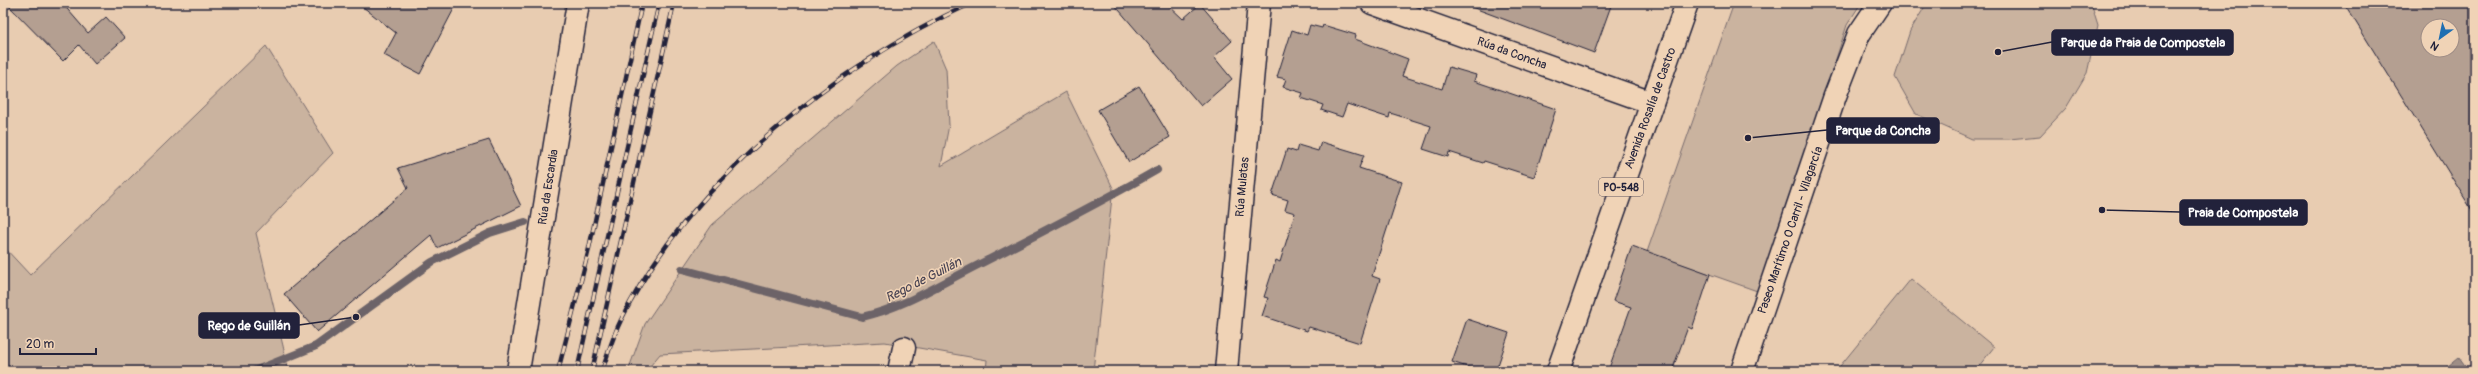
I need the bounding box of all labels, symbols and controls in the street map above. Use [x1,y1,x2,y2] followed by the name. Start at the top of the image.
[2420,18,2460,58] north arrow
[2052,30,2233,55] callout: Parque da Praia de Compostela
[1475,34,1549,73] street label: Rúa da Concha
[2061,35,2225,51] text: Parque da Praia de Compostela
[2428,38,2441,53] text: N
[1622,45,1680,171] street label: Avenida Rosalía de Castro
[1827,118,1939,143] callout: Parque da Concha
[1835,123,1931,139] text: Parque da Concha
[1755,144,1826,316] street label: Paseo Marítimo O Carril - Vilagarcía
[535,148,562,226] street label: Rúa da Escardia
[1232,156,1253,218] street label: Rúa Mulatas
[1599,178,1643,196] road number: PO-548
[2180,200,2307,225] callout: Praia de Compostela
[2188,205,2298,221] text: Praia de Compostela
[883,254,965,306] water label: Rego de Guillán
[199,313,299,338] callout: Rego de Guillán
[207,318,291,334] text: Rego de Guillán
[20,330,96,356] scale bar
[26,337,55,352] text: 20 m

